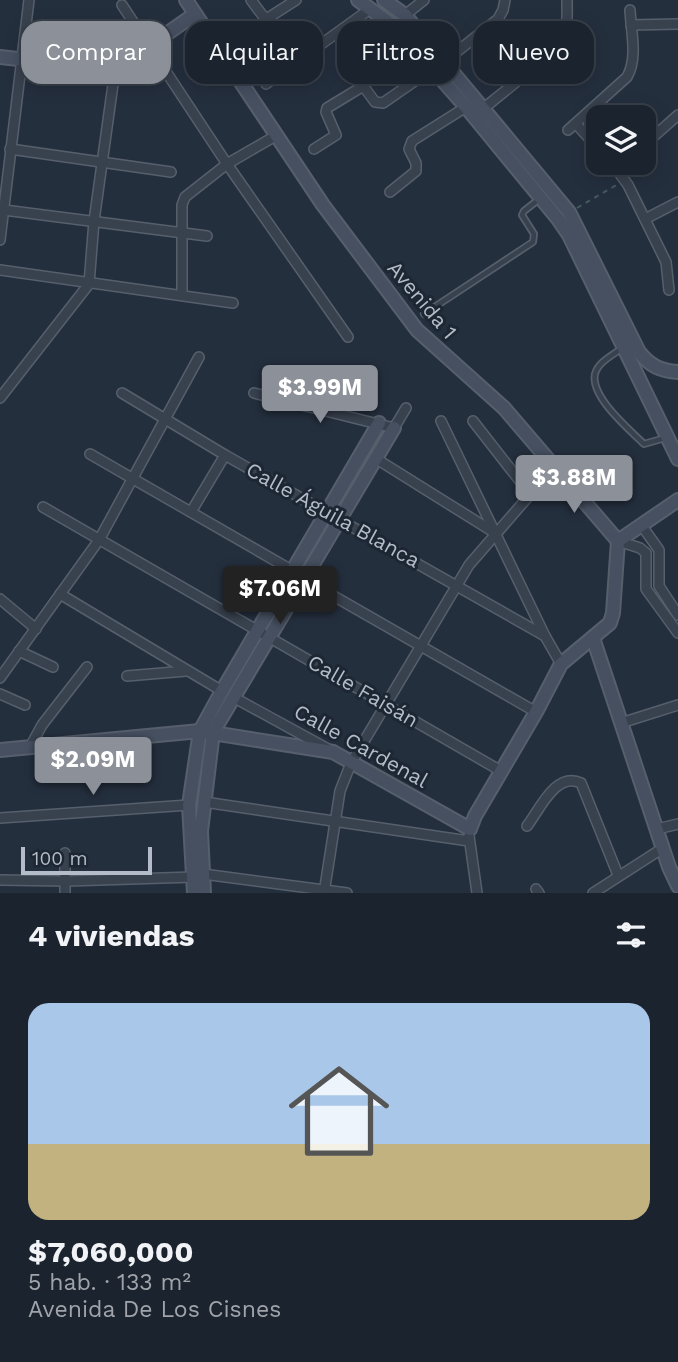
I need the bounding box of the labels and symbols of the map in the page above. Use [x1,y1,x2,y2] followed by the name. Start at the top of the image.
[383,256,462,344] street label: Avenida 1
[263,366,377,425] pin: $3.99M
[242,456,425,573] street label: Calle Águila Blanca
[517,456,631,515] pin: $3.88M
[223,566,337,626] pin: $7.06M
[303,649,423,732] street label: Calle Faisán
[290,698,433,793] street label: Calle Cardenal
[36,738,150,797] pin: $2.09M
[21,844,152,876] scale bar

